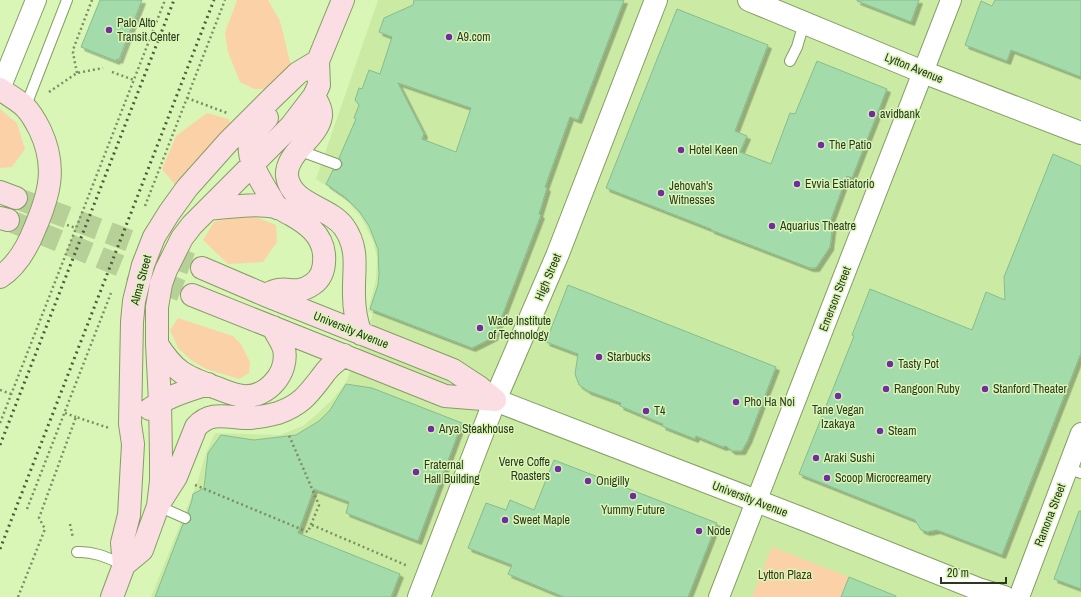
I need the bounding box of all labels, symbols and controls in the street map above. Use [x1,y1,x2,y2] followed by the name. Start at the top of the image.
[117,15,180,45] place label: Palo Alto Transit Center
[104,25,114,35] marker: Palo Alto Transit Center
[456,29,490,45] place label: A9.com
[444,32,454,42] marker: A9.com
[882,49,946,87] street label: Lytton Avenue
[880,106,920,122] place label: avidbank
[867,109,877,119] marker: avidbank
[829,137,872,153] place label: The Patio
[816,140,826,150] marker: The Patio
[689,142,738,158] place label: Hotel Keen
[676,145,686,155] marker: Hotel Keen
[805,176,874,192] place label: Evvia Estiatorio
[669,178,715,208] place label: Jehovah's Witnesses
[792,179,802,189] marker: Evvia Estiatorio
[656,188,666,198] marker: Jehovah's Witnesses
[779,218,856,234] place label: Aquarius Theatre
[767,221,777,231] marker: Aquarius Theatre
[531,251,565,303] street label: High Street
[126,253,155,308] street label: Alma Street
[815,264,855,334] street label: Emerson Street
[311,308,391,352] street label: University Avenue
[488,313,551,343] place label: Wade Institute of Technology
[475,323,485,333] marker: Wade Institute of Technology
[607,349,651,365] place label: Starbucks
[594,352,604,362] marker: Starbucks
[898,356,939,372] place label: Tasty Pot
[885,359,895,369] marker: Tasty Pot
[894,381,960,397] place label: Rangoon Ruby
[993,381,1067,397] place label: Stanford Theater
[881,384,891,394] marker: Rangoon Ruby
[980,384,990,394] marker: Stanford Theater
[833,391,843,401] marker: Tane Vegan Izakaya
[744,394,795,410] place label: Pho Ha Noi
[731,397,741,407] marker: Pho Ha Noi
[812,402,864,432] place label: Tane Vegan Izakaya
[654,403,666,419] place label: T4
[641,406,651,416] marker: T4
[438,421,514,437] place label: Arya Steakhouse
[888,423,916,439] place label: Steam
[426,424,436,434] marker: Arya Steakhouse
[875,426,885,436] marker: Steam
[823,450,875,466] place label: Araki Sushi
[811,453,821,463] marker: Araki Sushi
[499,454,550,484] place label: Verve Coffe Roasters
[424,457,480,487] place label: Fraternal Hall Building
[553,464,563,474] marker: Verve Coffe Roasters
[411,467,421,477] marker: Fraternal Hall Building
[835,470,931,486] place label: Scoop Microcreamery
[596,473,629,489] place label: Onigilly
[822,473,832,483] marker: Scoop Microcreamery
[583,476,593,486] marker: Onigilly
[710,477,790,521] street label: University Avenue
[1031,481,1069,549] street label: Ramona Street
[628,491,638,501] marker: Yummy Future
[601,502,665,518] place label: Yummy Future
[513,512,570,528] place label: Sweet Maple
[500,515,510,525] marker: Sweet Maple
[707,523,731,539] place label: Node
[694,526,704,536] marker: Node
[941,559,1006,585] scale bar
[947,565,969,581] text: 20 m
[758,567,812,583] park label: Lytton Plaza

